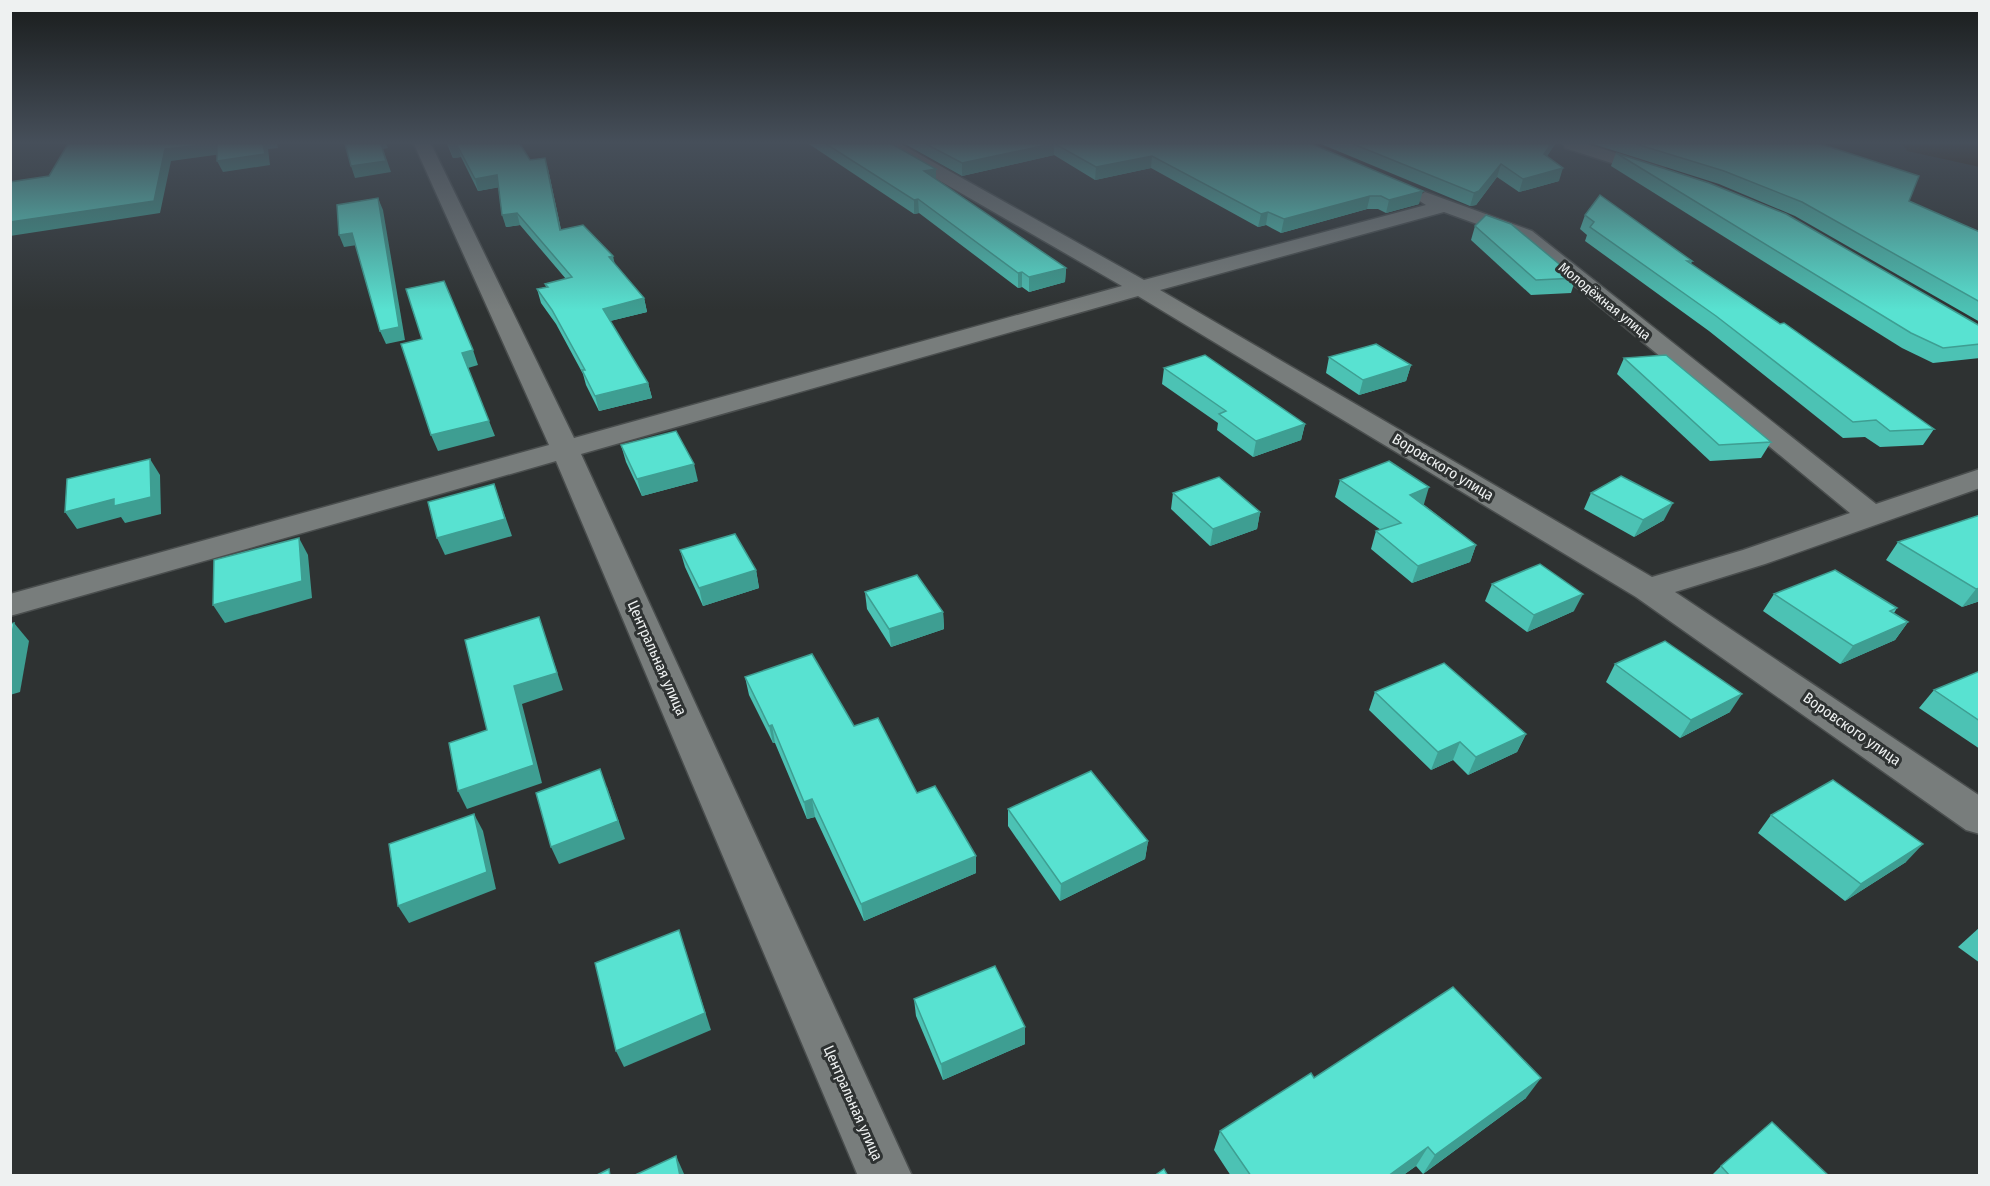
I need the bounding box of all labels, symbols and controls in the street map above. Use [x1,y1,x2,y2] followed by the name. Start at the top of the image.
[1555,259,1654,344] street label: Молодёжная улица
[1389,430,1497,504] street label: Воровского улица
[624,598,690,718] street label: Центральная улица
[1800,689,1904,769] street label: Воровского улица
[820,1043,886,1163] street label: Центральная улица

